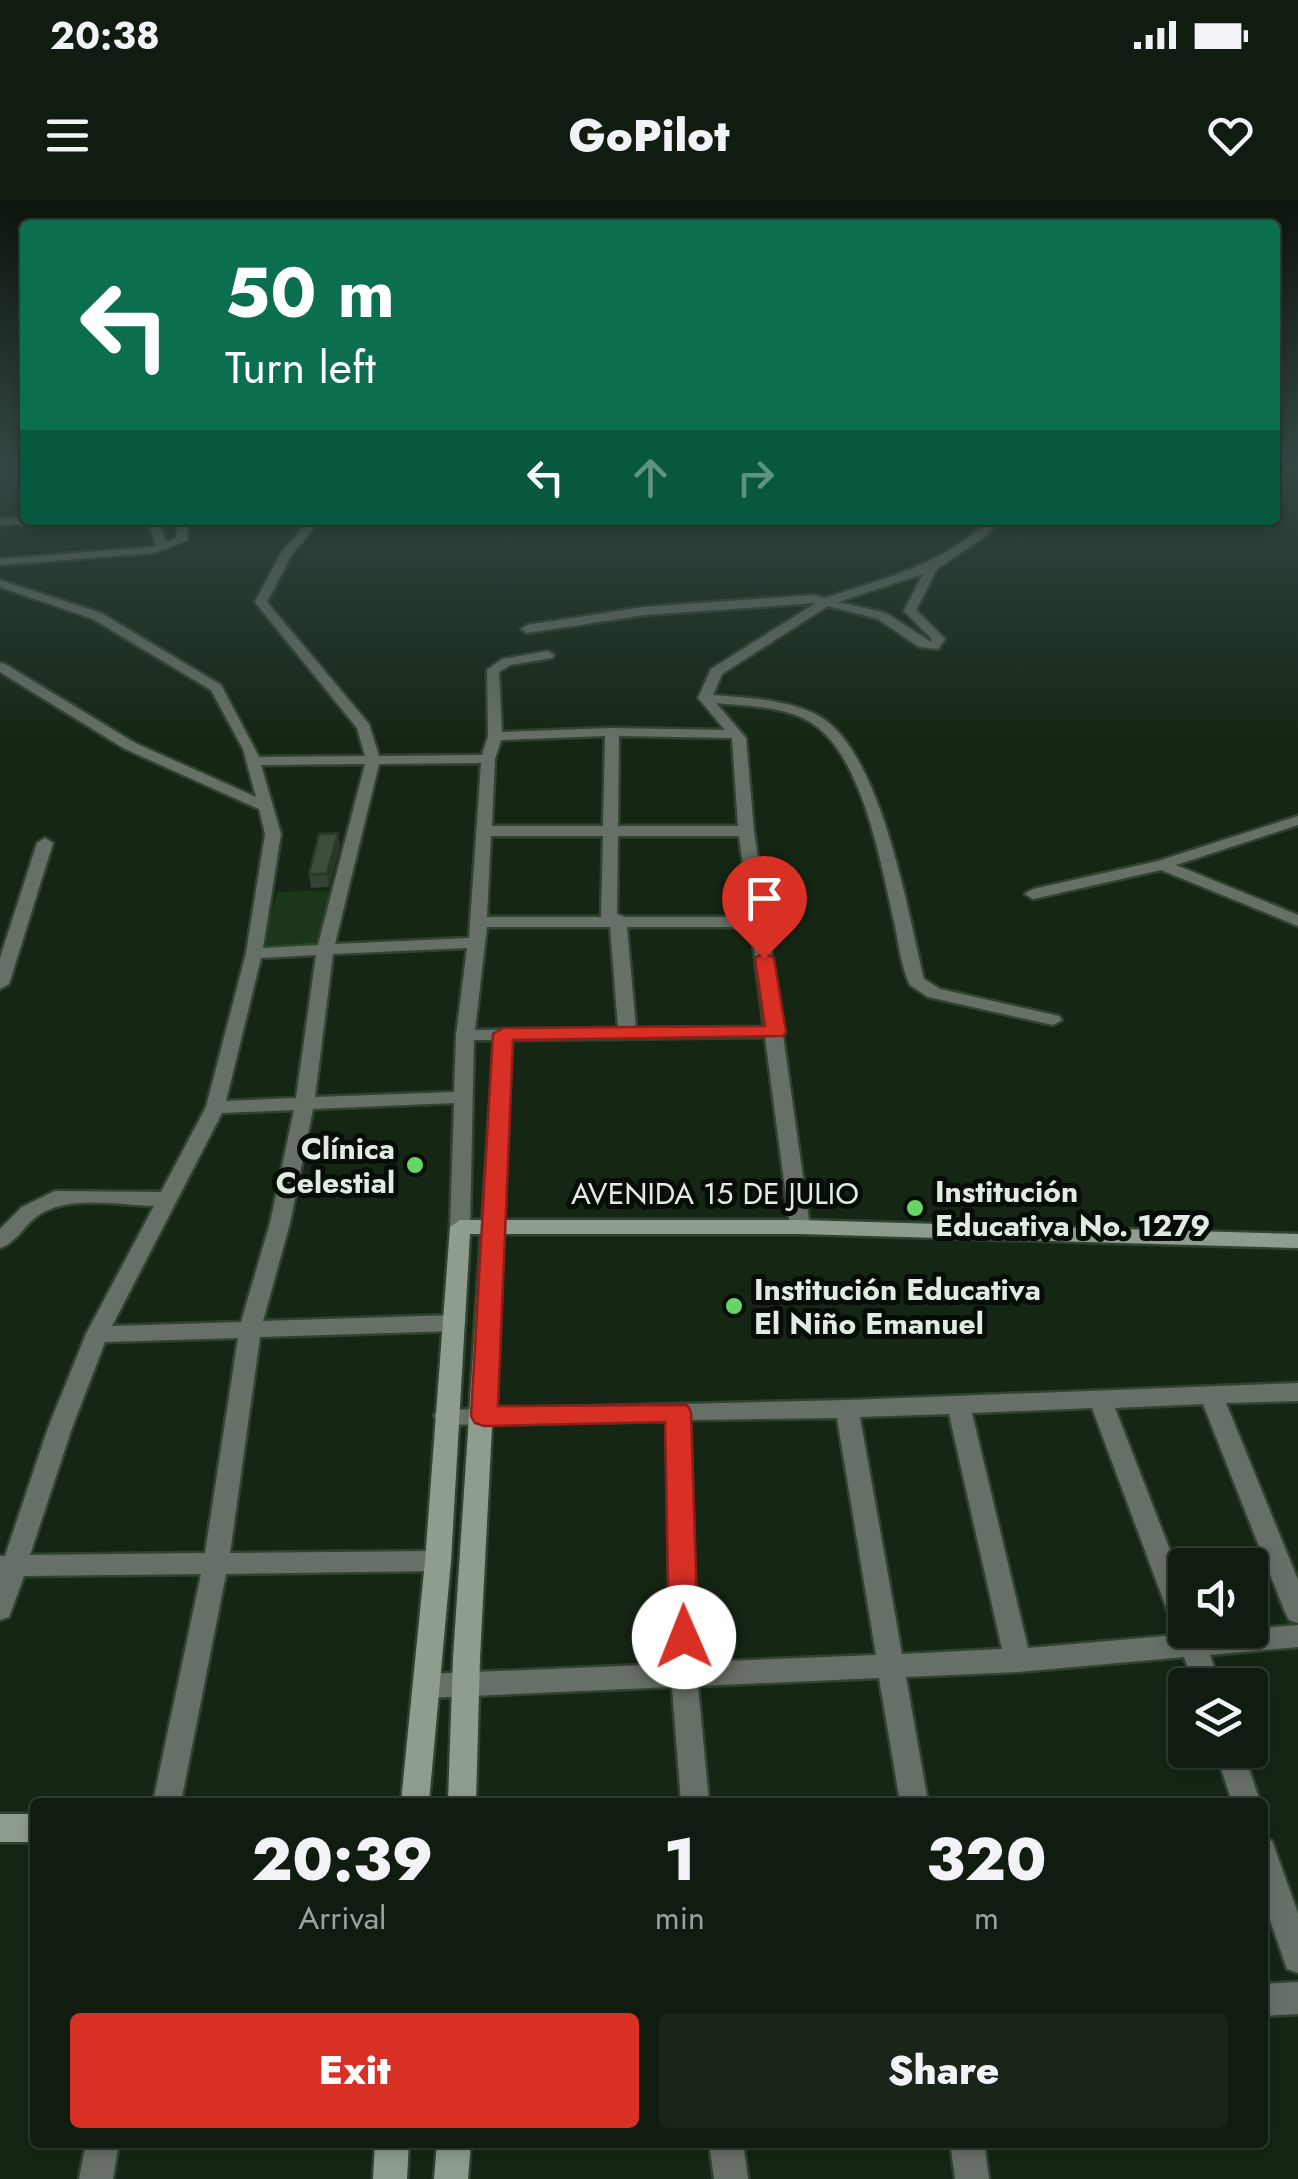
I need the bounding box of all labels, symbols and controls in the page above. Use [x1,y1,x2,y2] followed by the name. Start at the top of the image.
[50,8,160,63] text: 20:38
[568,103,730,168] text: GoPilot
[40,108,95,163] icon: menu
[1203,108,1258,163] icon: heart
[225,242,395,343] text: 50 m
[60,260,190,390] icon: left
[225,335,376,400] text: Turn left
[518,450,573,505] icon: left
[623,450,678,505] icon: ahead
[728,450,783,505] icon: right
[722,856,807,959] pin
[737,871,792,926] icon: arrive
[276,1127,395,1204] place label: Clínica Celestial
[404,1154,426,1176] marker: Clínica Celestial
[935,1170,1210,1247] place label: Institución Educativa No. 1279
[571,1172,859,1215] street label: AVENIDA 15 DE JULIO
[904,1197,926,1219] marker: Institución Educativa No. 1279
[754,1268,1041,1345] place label: Institución Educativa El Niño Emanuel
[723,1295,745,1317] marker: Institución Educativa El Niño Emanuel
[1168,1548,1268,1768] map controls
[1168,1548,1268,1648] button: sound
[632,1585,736,1689] position arrow
[1168,1668,1268,1768] button: layers
[251,1816,433,1903] text: 20:39
[664,1816,696,1903] text: 1
[926,1816,1047,1903] text: 320
[298,1895,386,1941] text: Arrival
[655,1895,705,1941] text: min
[974,1895,999,1941] text: m
[70,2013,639,2128] button: Exit
[659,2013,1228,2128] button: Share

